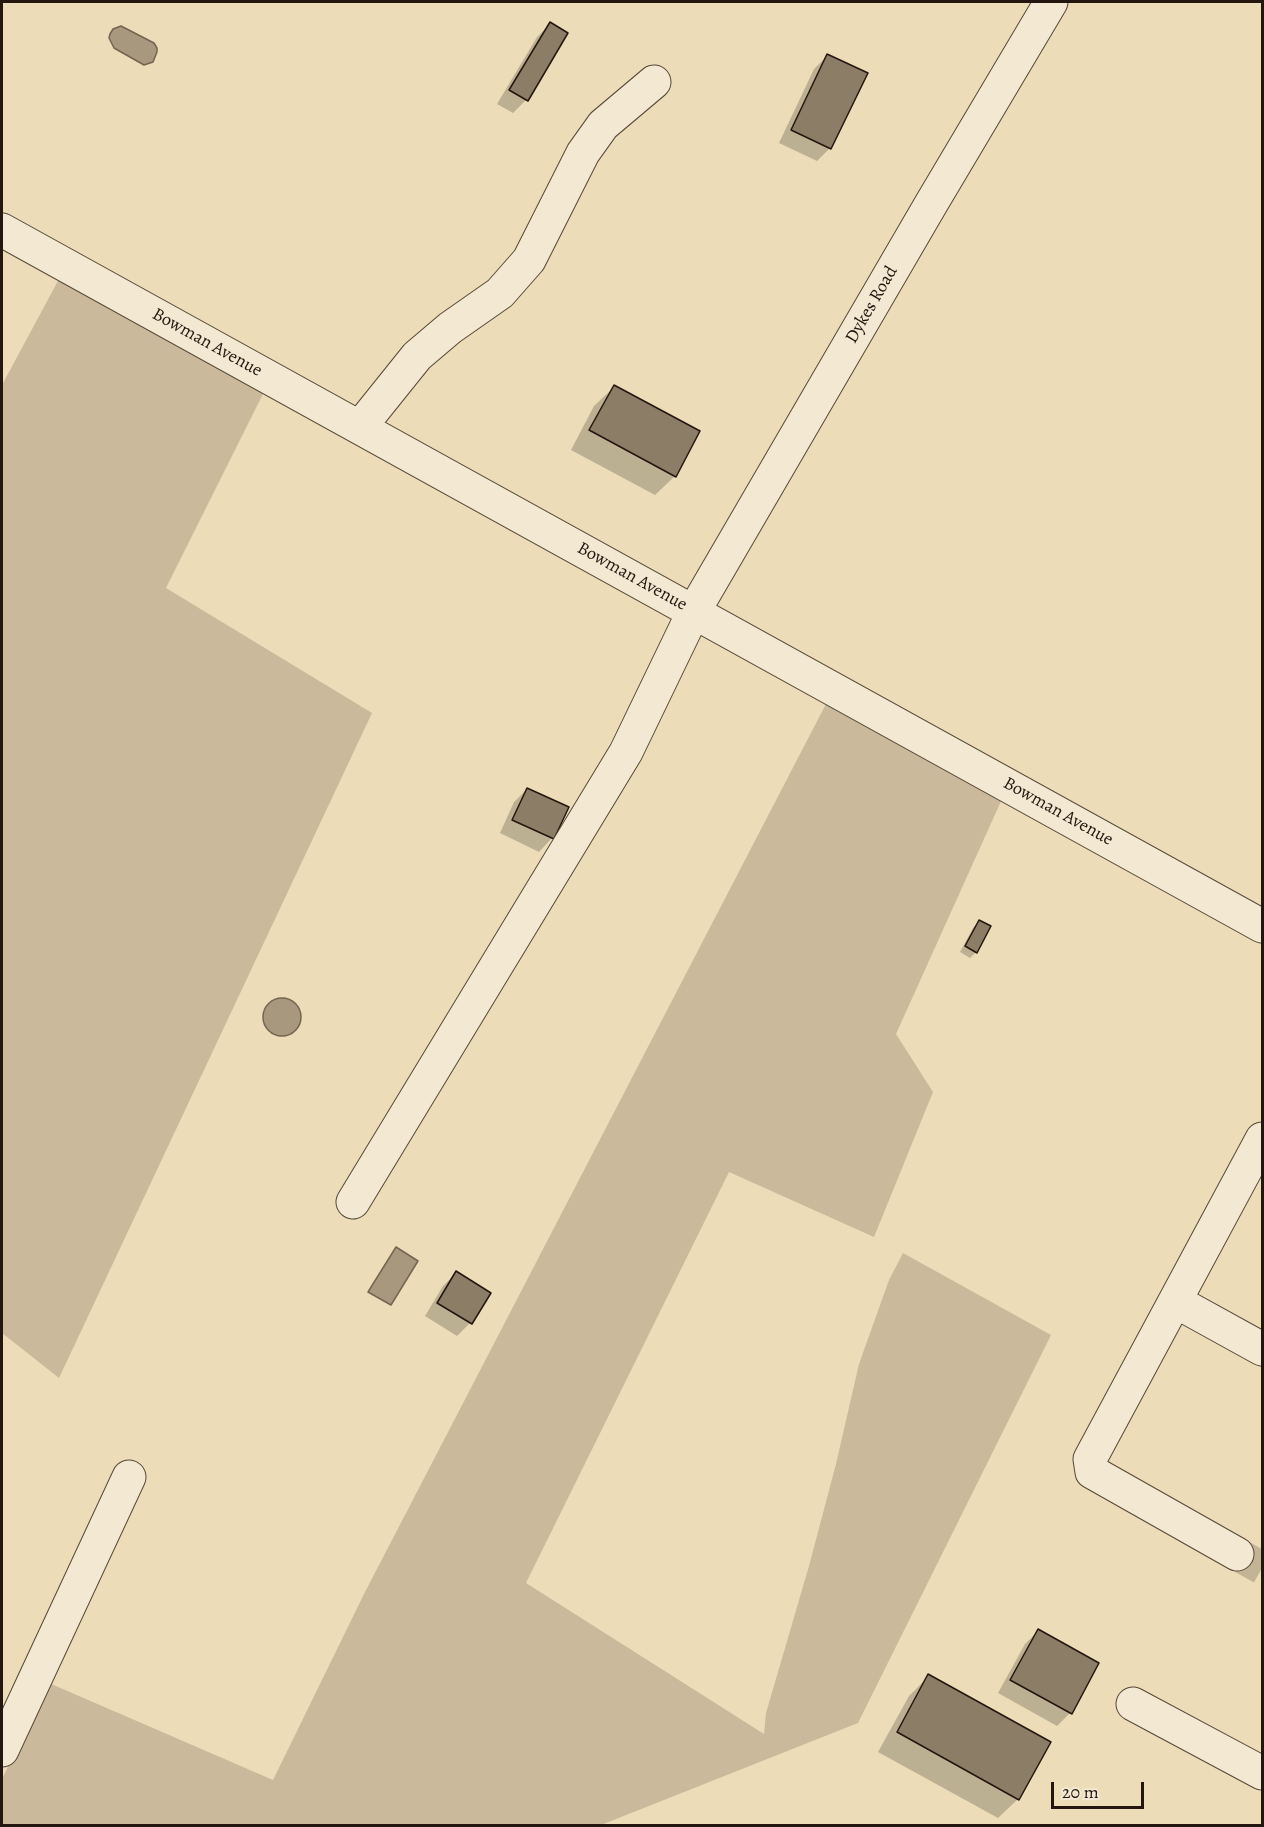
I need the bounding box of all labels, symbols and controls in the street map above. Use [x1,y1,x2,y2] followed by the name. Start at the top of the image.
[841,262,903,348] street label: Dykes Road
[148,304,266,382] street label: Bowman Avenue
[573,538,691,616] street label: Bowman Avenue
[999,773,1117,851] street label: Bowman Avenue
[1054,1770,1147,1808] scale bar
[1062,1780,1099,1804] text: 20 m

